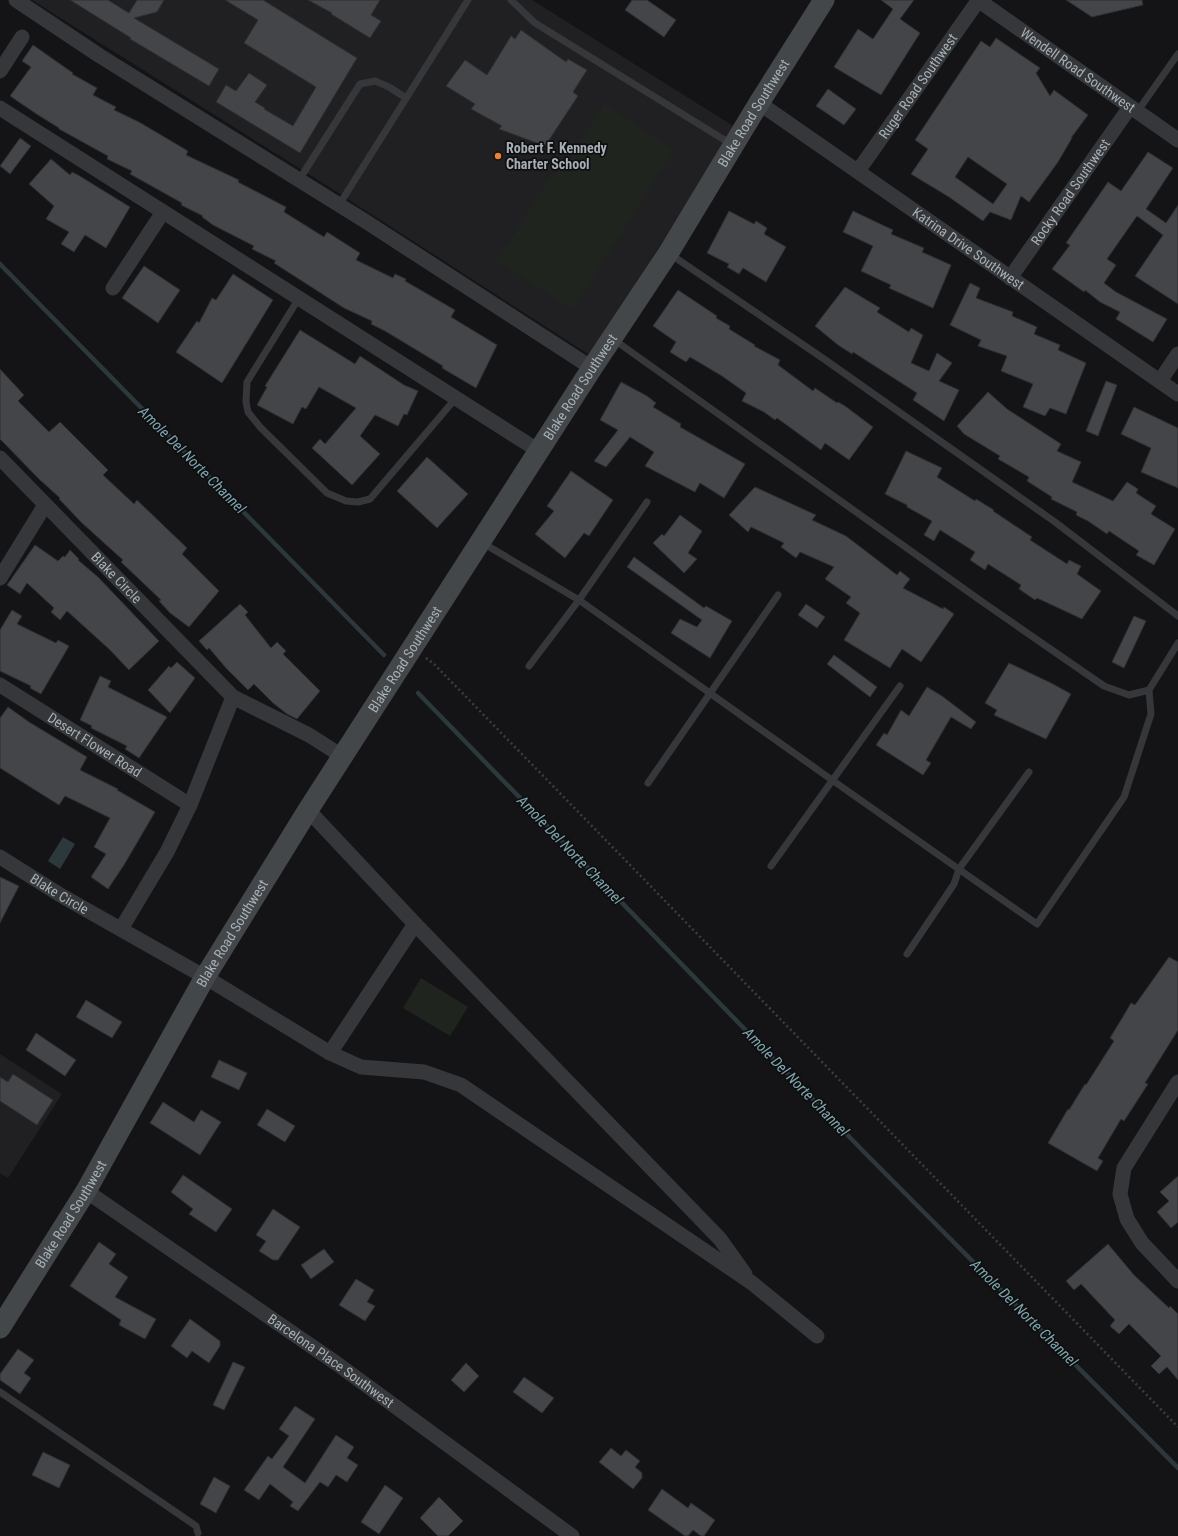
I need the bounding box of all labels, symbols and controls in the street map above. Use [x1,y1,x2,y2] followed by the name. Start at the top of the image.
[1017,24,1138,116] street label: Wendell Road Southwest
[875,30,960,142] street label: Ruger Road Southwest
[714,56,792,170] street label: Blake Road Southwest
[1028,136,1113,248] street label: Rocky Road Southwest
[506,140,608,172] place label: Robert F. Kennedy Charter School
[493,151,503,161] marker: Robert F. Kennedy Charter School
[910,204,1027,293] street label: Katrina Drive Southwest
[540,331,620,443] street label: Blake Road Southwest
[134,402,250,518] water label: Amole Del Norte Channel
[88,549,145,607] street label: Blake Circle
[365,603,445,715] street label: Blake Road Southwest
[45,709,145,780] street label: Desert Flower Road
[513,791,627,909] water label: Amole Del Norte Channel
[27,870,92,918] street label: Blake Circle
[193,877,271,990] street label: Blake Road Southwest
[739,1023,853,1141] water label: Amole Del Norte Channel
[32,1158,109,1271] street label: Blake Road Southwest
[966,1255,1082,1371] water label: Amole Del Norte Channel
[265,1311,397,1411] street label: Barcelona Place Southwest

